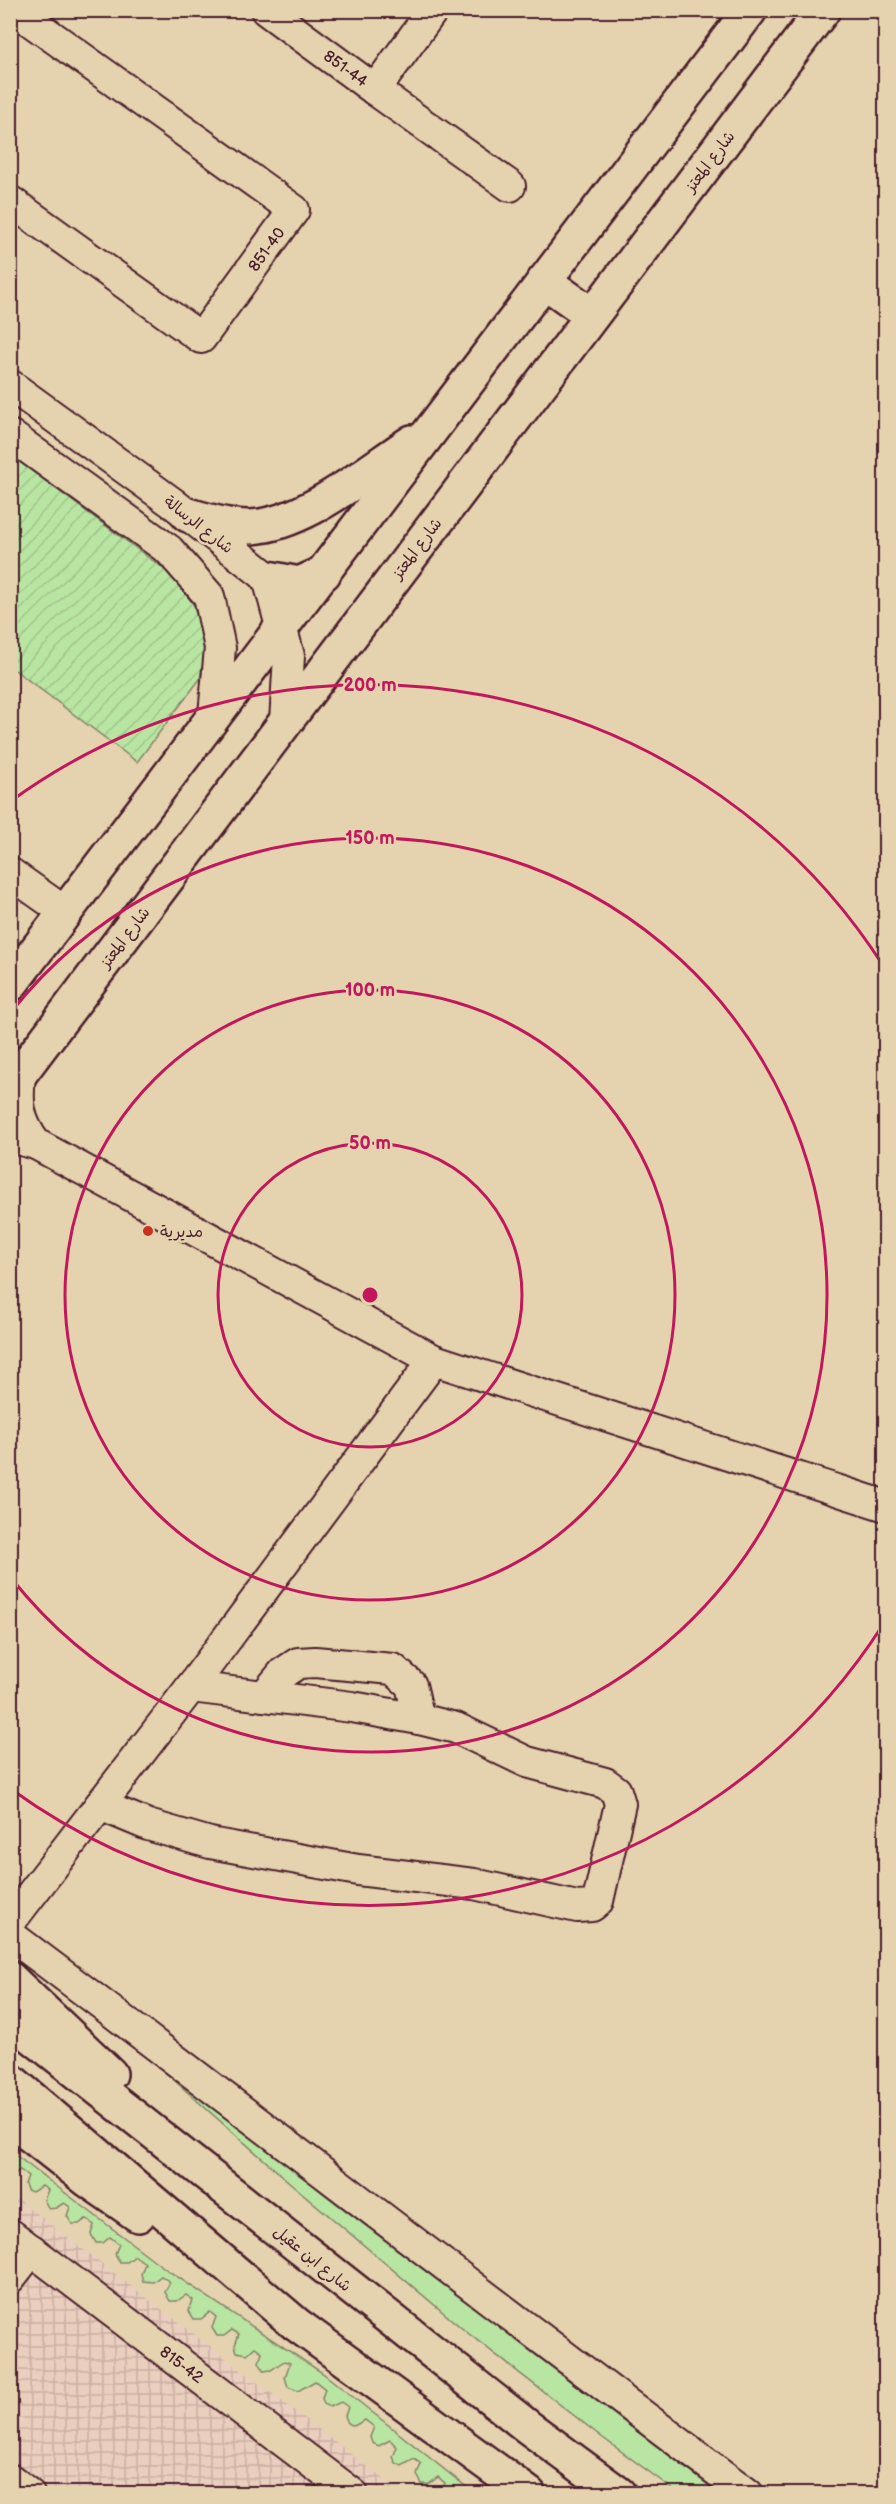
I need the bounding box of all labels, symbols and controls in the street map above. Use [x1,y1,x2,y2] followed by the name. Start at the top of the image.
[319,47,371,92] street label: 851-44
[680,128,740,198] street label: شارع المعتز
[245,224,290,276] street label: 851-40
[159,492,237,559] street label: شارع الرسالة
[387,515,447,585] street label: شارع المعتز
[343,675,397,696] text: 200 m
[345,828,395,849] text: 150 m
[95,904,155,974] street label: شارع المعتز
[345,980,395,1001] text: 100 m
[349,1133,391,1154] text: 50 m
[160,1223,203,1242] place label: مديرية
[141,1224,155,1238] marker: مديرية
[360,1285,380,1305] centre of rings
[269,2222,355,2297] street label: شارع ابن عقيل
[156,2343,207,2388] street label: 815-42

